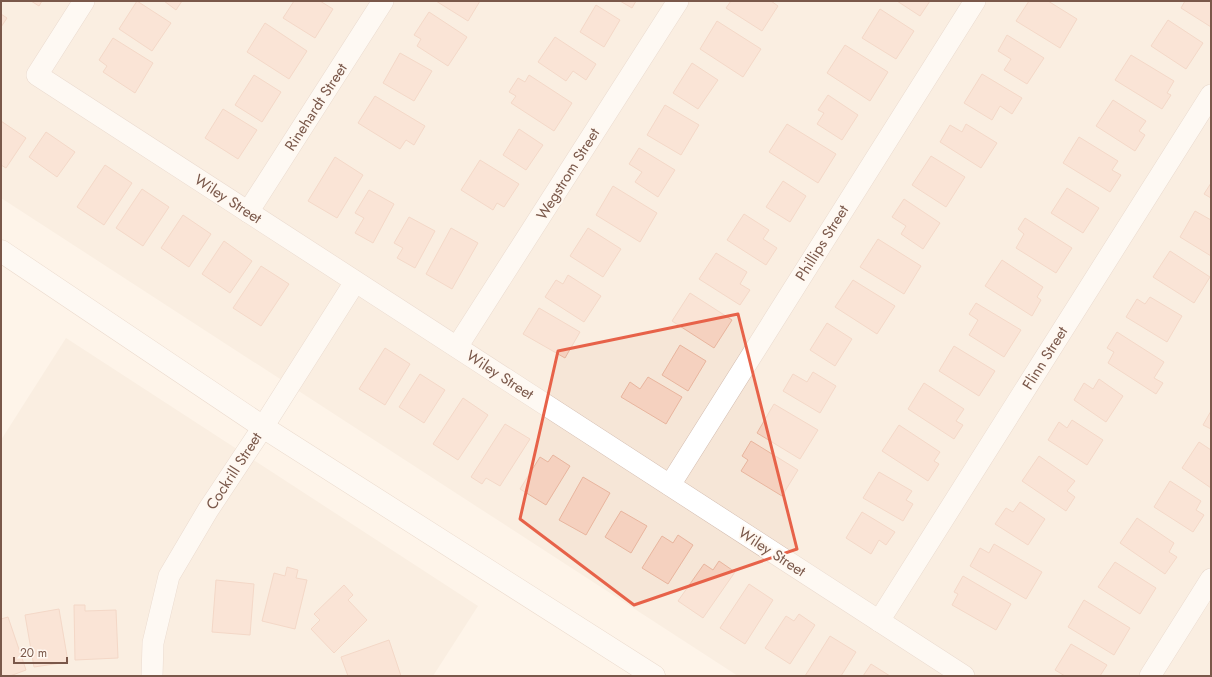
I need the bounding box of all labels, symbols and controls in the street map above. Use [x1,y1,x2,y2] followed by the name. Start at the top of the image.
[279,58,353,155] street label: Rinehardt Street
[531,123,605,224] street label: Wegstrom Street
[190,169,266,229] street label: Wiley Street
[790,201,854,285] street label: Phillips Street
[1017,322,1073,394] street label: Flinn Street
[462,345,538,405] street label: Wiley Street
[201,428,268,514] street label: Cockrill Street
[734,522,810,582] street label: Wiley Street
[14,639,67,665] scale bar
[20,644,47,662] text: 20 m

